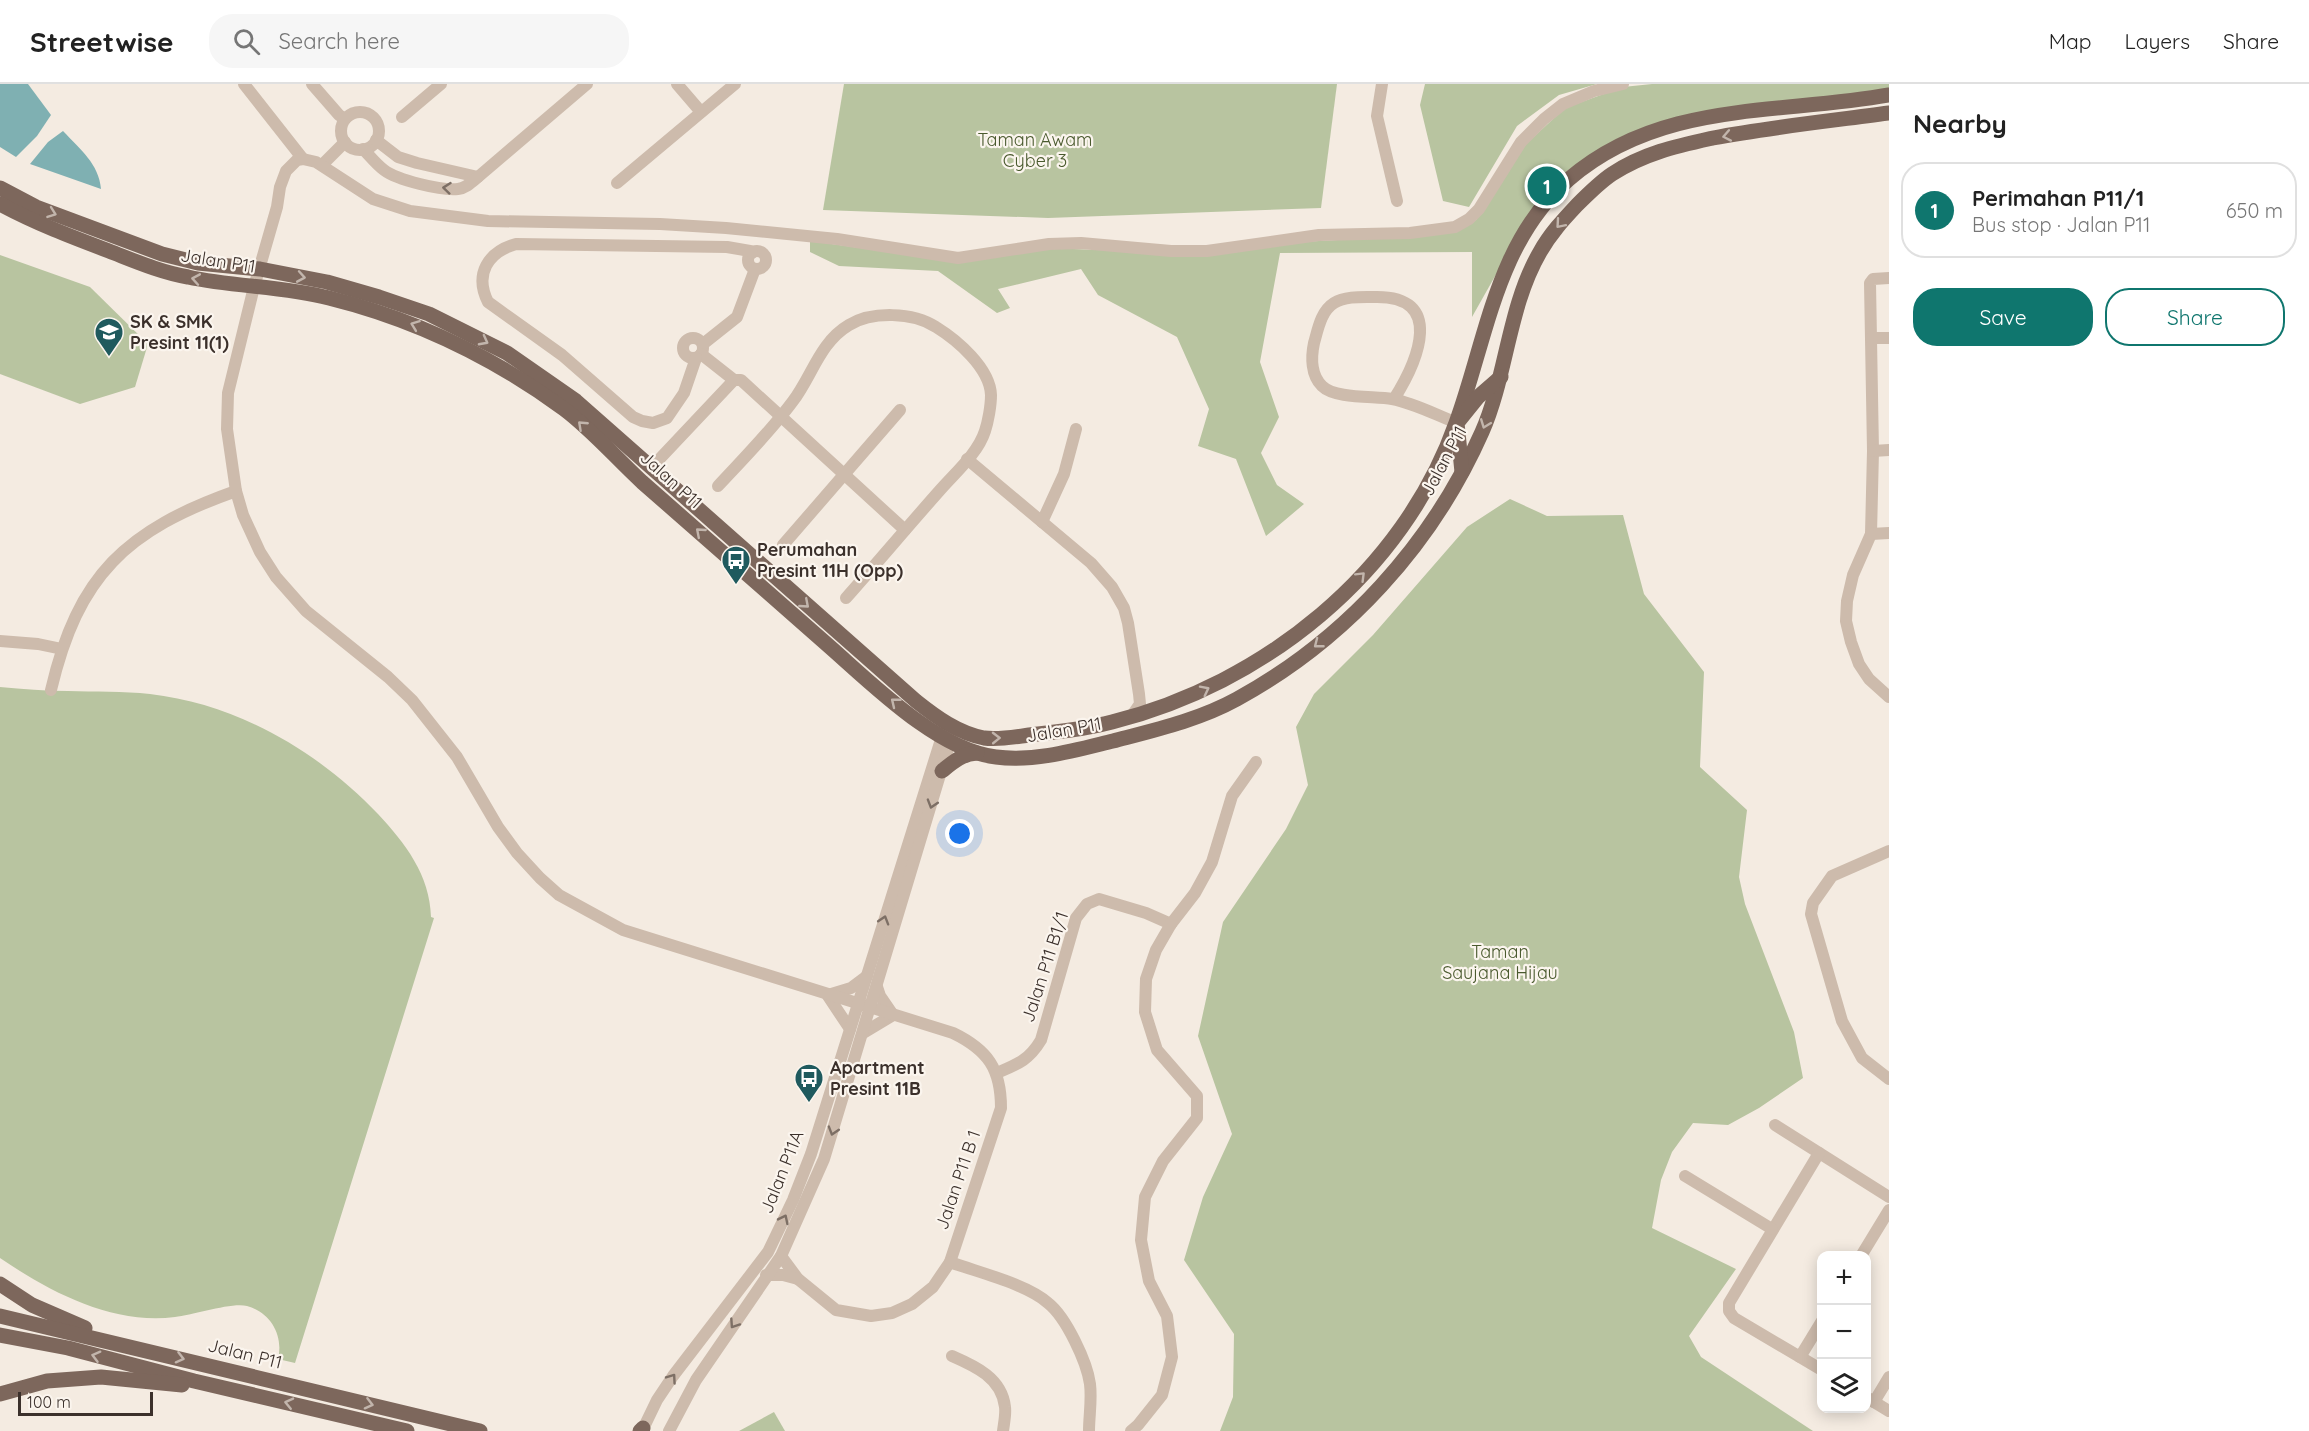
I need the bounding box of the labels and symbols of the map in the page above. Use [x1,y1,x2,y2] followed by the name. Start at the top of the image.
[977,128,1093,172] park label: Taman Awam Cyber 3
[1722,129,1732,142] one-way arrow
[1528,164,1566,208] pin: 1
[443,182,452,195] one-way arrow
[47,206,57,219] one-way arrow
[1556,217,1567,228] one-way arrow
[179,243,257,278] street label: Jalan P11
[296,270,306,283] one-way arrow
[192,273,201,285] one-way arrow
[130,310,229,354] place label: SK & SMK Presint 11(1)
[93,316,125,358] school or university icon: SK & SMK Presint 11(1)
[411,320,422,332] one-way arrow
[478,334,489,345] one-way arrow
[1480,418,1492,429] one-way arrow
[578,421,588,432] one-way arrow
[1416,422,1471,500] street label: Jalan P11
[636,446,707,513] street label: Jalan P11
[696,529,707,540] one-way arrow
[757,538,903,582] place label: Perumahan Presint 11H (Opp)
[720,544,752,586] bus stop icon: Perumahan Presint 11H (Opp)
[1354,572,1365,583] one-way arrow
[798,597,809,608] one-way arrow
[1314,637,1325,648] one-way arrow
[1198,685,1209,697] one-way arrow
[891,698,902,709] one-way arrow
[1025,712,1103,747] street label: Jalan P11
[991,731,1000,744] one-way arrow
[927,798,939,809] one-way arrow
[945,819,974,848] your location
[1016,909,1073,1025] street label: Jalan P11 B1/1
[877,915,889,926] one-way arrow
[1442,940,1558,984] park label: Taman Saujana Hijau
[830,1056,925,1100] place label: Apartment Presint 11B
[793,1062,825,1104] bus stop icon: Apartment Presint 11B
[828,1125,840,1136] one-way arrow
[755,1127,809,1217] street label: Jalan P11A
[930,1127,985,1233] street label: Jalan P11 B 1
[776,1214,788,1225] one-way arrow
[730,1317,741,1328] one-way arrow
[206,1333,285,1374] street label: Jalan P11
[92,1350,102,1363] one-way arrow
[174,1351,184,1364] one-way arrow
[665,1374,676,1385] one-way arrow
[18,1389,153,1416] scale bar
[284,1397,294,1410] one-way arrow
[364,1397,374,1410] one-way arrow

